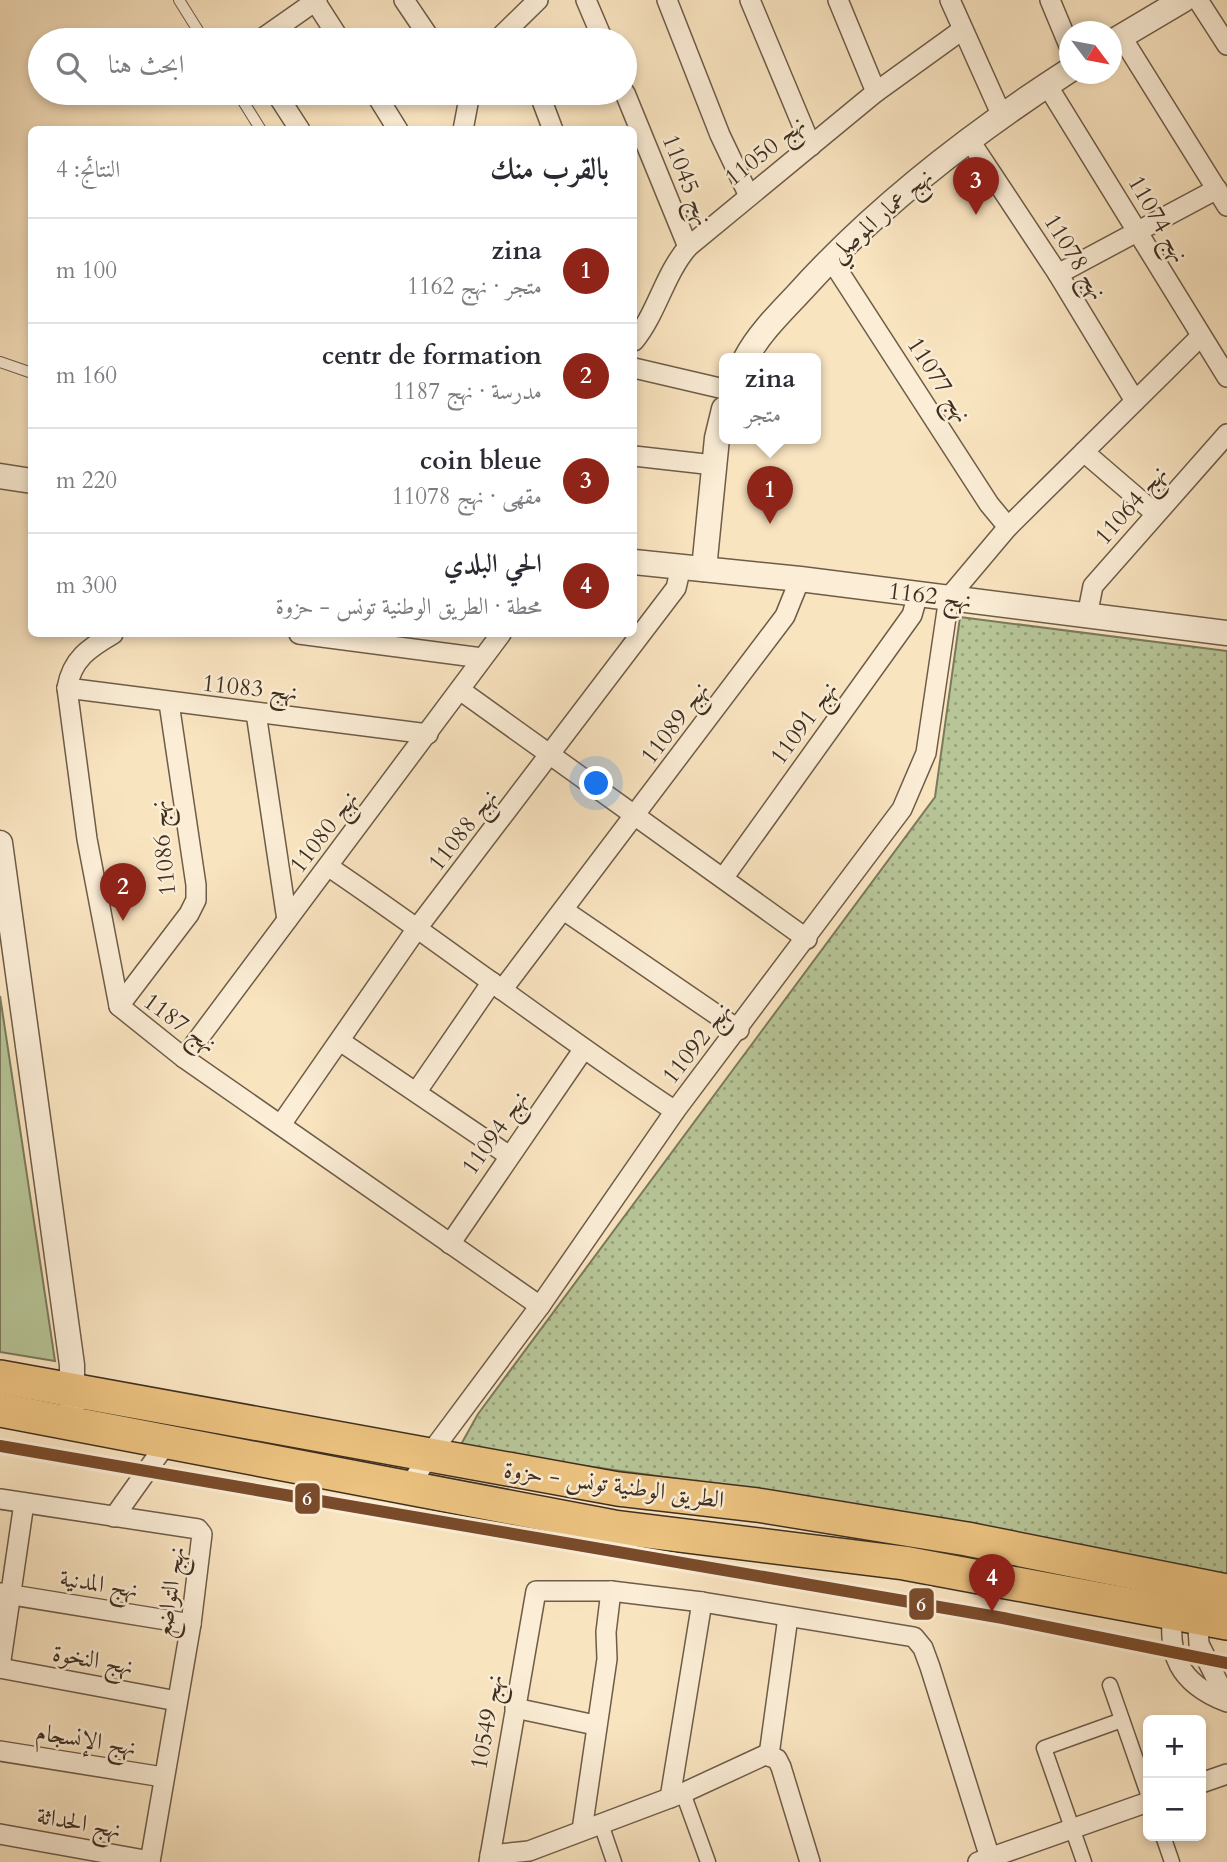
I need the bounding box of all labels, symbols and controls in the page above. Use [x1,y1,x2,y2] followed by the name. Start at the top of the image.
[1059,21,1122,84] north arrow
[28,28,637,105] search box
[108,47,184,82] text: ابحث هنا
[52,48,90,86] icon: search
[717,108,815,197] street label: نهج 11050
[650,129,720,232] street label: نهج 11045
[490,149,609,190] text: بالقرب منك
[56,154,120,185] text: النتائج: 4
[953,157,999,215] pin: 3
[822,161,944,274] street label: نهج عمار الموصلي
[1116,169,1196,271] street label: نهج 11074
[1032,208,1114,309] street label: نهج 11078
[491,233,542,268] text: zina
[56,255,117,286] text: 100 m
[580,255,592,286] text: 1
[407,271,542,302] text: متجر · نهج 1162
[896,331,979,431] street label: نهج 11077
[322,338,542,373] text: centr de formation
[719,353,821,444] popup
[56,360,117,391] text: 160 m
[580,360,592,391] text: 2
[745,361,795,396] text: zina
[393,376,542,407] text: مدرسة · نهج 1187
[745,399,781,430] text: متجر
[420,443,542,478] text: coin bleue
[1087,458,1178,555] street label: نهج 11064
[56,465,117,496] text: 220 m
[580,465,592,496] text: 3
[747,466,793,524] pin: 1
[392,481,542,512] text: مقهى · نهج 11078
[444,546,542,581] text: الحي البلدي
[56,570,117,601] text: 300 m
[580,570,592,601] text: 4
[886,575,974,621] street label: نهج 1162
[276,591,542,622] text: محطة · الطريق الوطنية تونس - حزوة
[200,667,299,713] street label: نهج 11083
[762,674,849,774] street label: نهج 11091
[633,675,720,774] street label: نهج 11089
[579,766,613,800] your location
[420,782,509,880] street label: نهج 11088
[282,784,369,883] street label: نهج 11080
[142,798,188,897] street label: نهج 11086
[100,863,146,921] pin: 2
[134,985,224,1064] street label: نهج 1187
[654,995,743,1093] street label: نهج 11092
[454,1084,539,1184] street label: نهج 11094
[502,1453,726,1517] street label: الطريق الوطنية تونس - حزوة
[294,1482,321,1515] line badge: 6
[302,1486,312,1512] text: 6
[147,1544,198,1641] street label: نهج التواضع
[969,1554,1015,1612] pin: 4
[57,1562,141,1610] street label: نهج المدنية
[908,1587,935,1621] line badge: 6
[916,1592,926,1618] text: 6
[49,1637,136,1687] street label: نهج النخوة
[462,1672,516,1773] street label: نهج 10549
[1143,1715,1206,1841] map controls
[1143,1715,1206,1778] button: +
[33,1716,139,1768] street label: نهج الإنسجام
[1143,1778,1206,1841] button: −
[34,1799,124,1851] street label: نهج الحداثة

